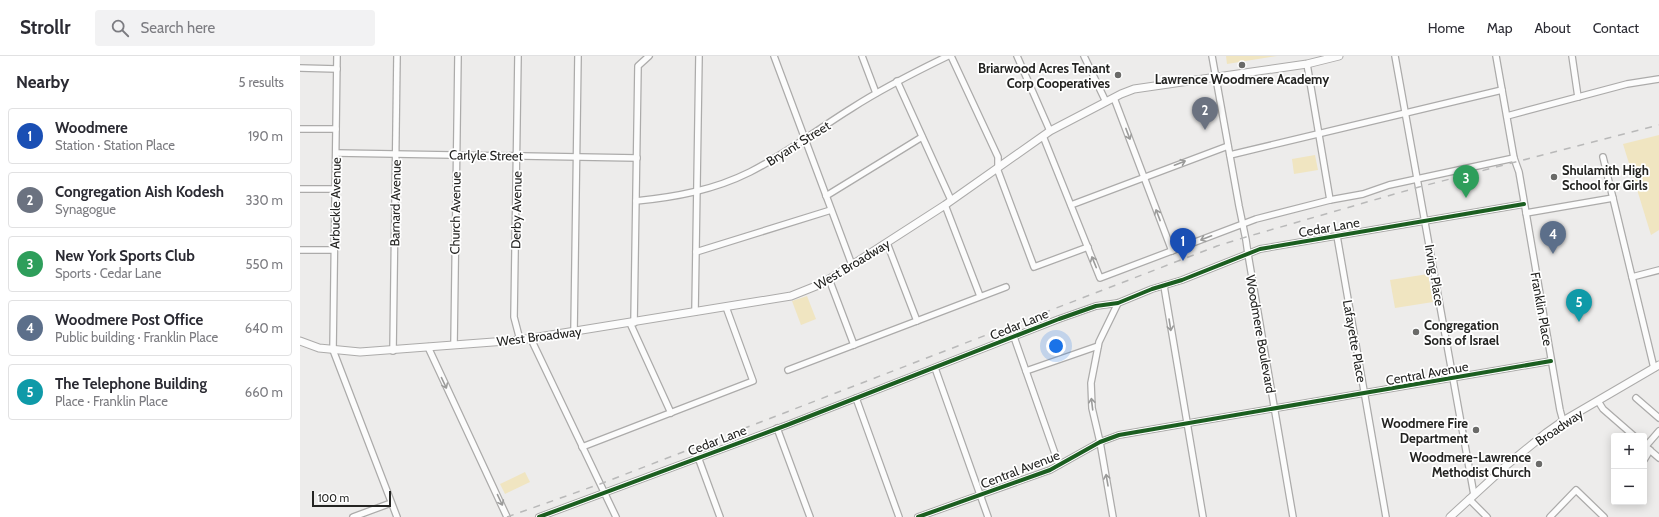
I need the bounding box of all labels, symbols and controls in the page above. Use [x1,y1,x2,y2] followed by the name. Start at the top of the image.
[95,10,375,46] search box
[20,16,71,39] text: Strollr
[109,17,131,39] icon: search
[141,19,215,37] text: Search here
[1428,19,1465,37] text: Home
[1487,19,1512,37] text: Map
[1534,19,1571,37] text: About
[1593,19,1639,37] text: Contact
[978,60,1111,91] place label: Briarwood Acres Tenant Corp Cooperatives
[1237,60,1247,70] marker: Lawrence Woodmere Academy
[1113,70,1123,80] marker: Briarwood Acres Tenant Corp Cooperatives
[1155,71,1329,87] place label: Lawrence Woodmere Academy
[16,72,69,92] text: Nearby
[238,74,284,90] text: 5 results
[1192,97,1218,130] pin: 2
[763,117,833,169] street label: Bryant Street
[55,119,128,137] text: Woodmere
[28,128,32,144] text: 1
[248,128,283,144] text: 190 m
[1124,128,1132,140] one-way arrow
[55,137,175,153] text: Station · Station Place
[449,146,524,164] street label: Carlyle Street
[326,157,344,249] street label: Arbuckle Avenue
[386,159,404,247] street label: Barnard Avenue
[1174,159,1186,167] one-way arrow
[1562,162,1649,193] place label: Shulamith High School for Girls
[1453,165,1479,198] pin: 3
[446,171,464,255] street label: Church Avenue
[507,171,525,249] street label: Derby Avenue
[1549,172,1559,182] marker: Shulamith High School for Girls
[55,183,224,201] text: Congregation Aish Kodesh
[27,192,33,208] text: 2
[246,192,283,208] text: 330 m
[55,201,116,217] text: Synagogue
[1154,209,1162,221] one-way arrow
[1297,214,1361,240] street label: Cedar Lane
[1540,221,1566,254] pin: 4
[1170,228,1196,261] pin: 1
[811,235,893,293] street label: West Broadway
[1201,235,1213,243] one-way arrow
[1422,243,1448,307] street label: Irving Place
[55,247,195,265] text: New York Sports Club
[26,256,34,272] text: 3
[246,256,283,272] text: 550 m
[1089,257,1097,269] one-way arrow
[55,265,161,281] text: Sports · Cedar Lane
[1528,271,1556,348] street label: Franklin Place
[1243,274,1279,394] street label: Woodmere Boulevard
[1566,289,1592,322] pin: 5
[1340,299,1370,384] street label: Lafayette Place
[987,305,1051,343] street label: Cedar Lane
[55,311,203,329] text: Woodmere Post Office
[1424,317,1500,348] place label: Congregation Sons of Israel
[1166,318,1174,331] one-way arrow
[26,320,34,336] text: 4
[245,320,283,336] text: 640 m
[496,323,583,349] street label: West Broadway
[1411,327,1421,337] marker: Congregation Sons of Israel
[55,329,218,345] text: Public building · Franklin Place
[1046,336,1066,356] your location
[1384,358,1470,388] street label: Central Avenue
[55,375,207,393] text: The Telephone Building
[441,376,448,388] one-way arrow
[27,384,33,400] text: 5
[245,384,283,400] text: 660 m
[55,393,168,409] text: Place · Franklin Place
[1088,398,1095,411] one-way arrow
[1532,405,1586,449] street label: Broadway
[1381,415,1469,446] place label: Woodmere Fire Department
[685,421,749,459] street label: Cedar Lane
[1471,425,1481,435] marker: Woodmere Fire Department
[1611,433,1647,505] map controls
[1611,433,1647,469] button: +
[978,446,1062,491] street label: Central Avenue
[1410,449,1531,480] place label: Woodmere-Lawrence Methodist Church
[1534,459,1544,469] marker: Woodmere-Lawrence Methodist Church
[1611,469,1647,505] button: −
[1102,473,1110,486] one-way arrow
[312,489,391,508] scale bar
[318,491,349,505] text: 100 m
[497,494,504,506] one-way arrow

